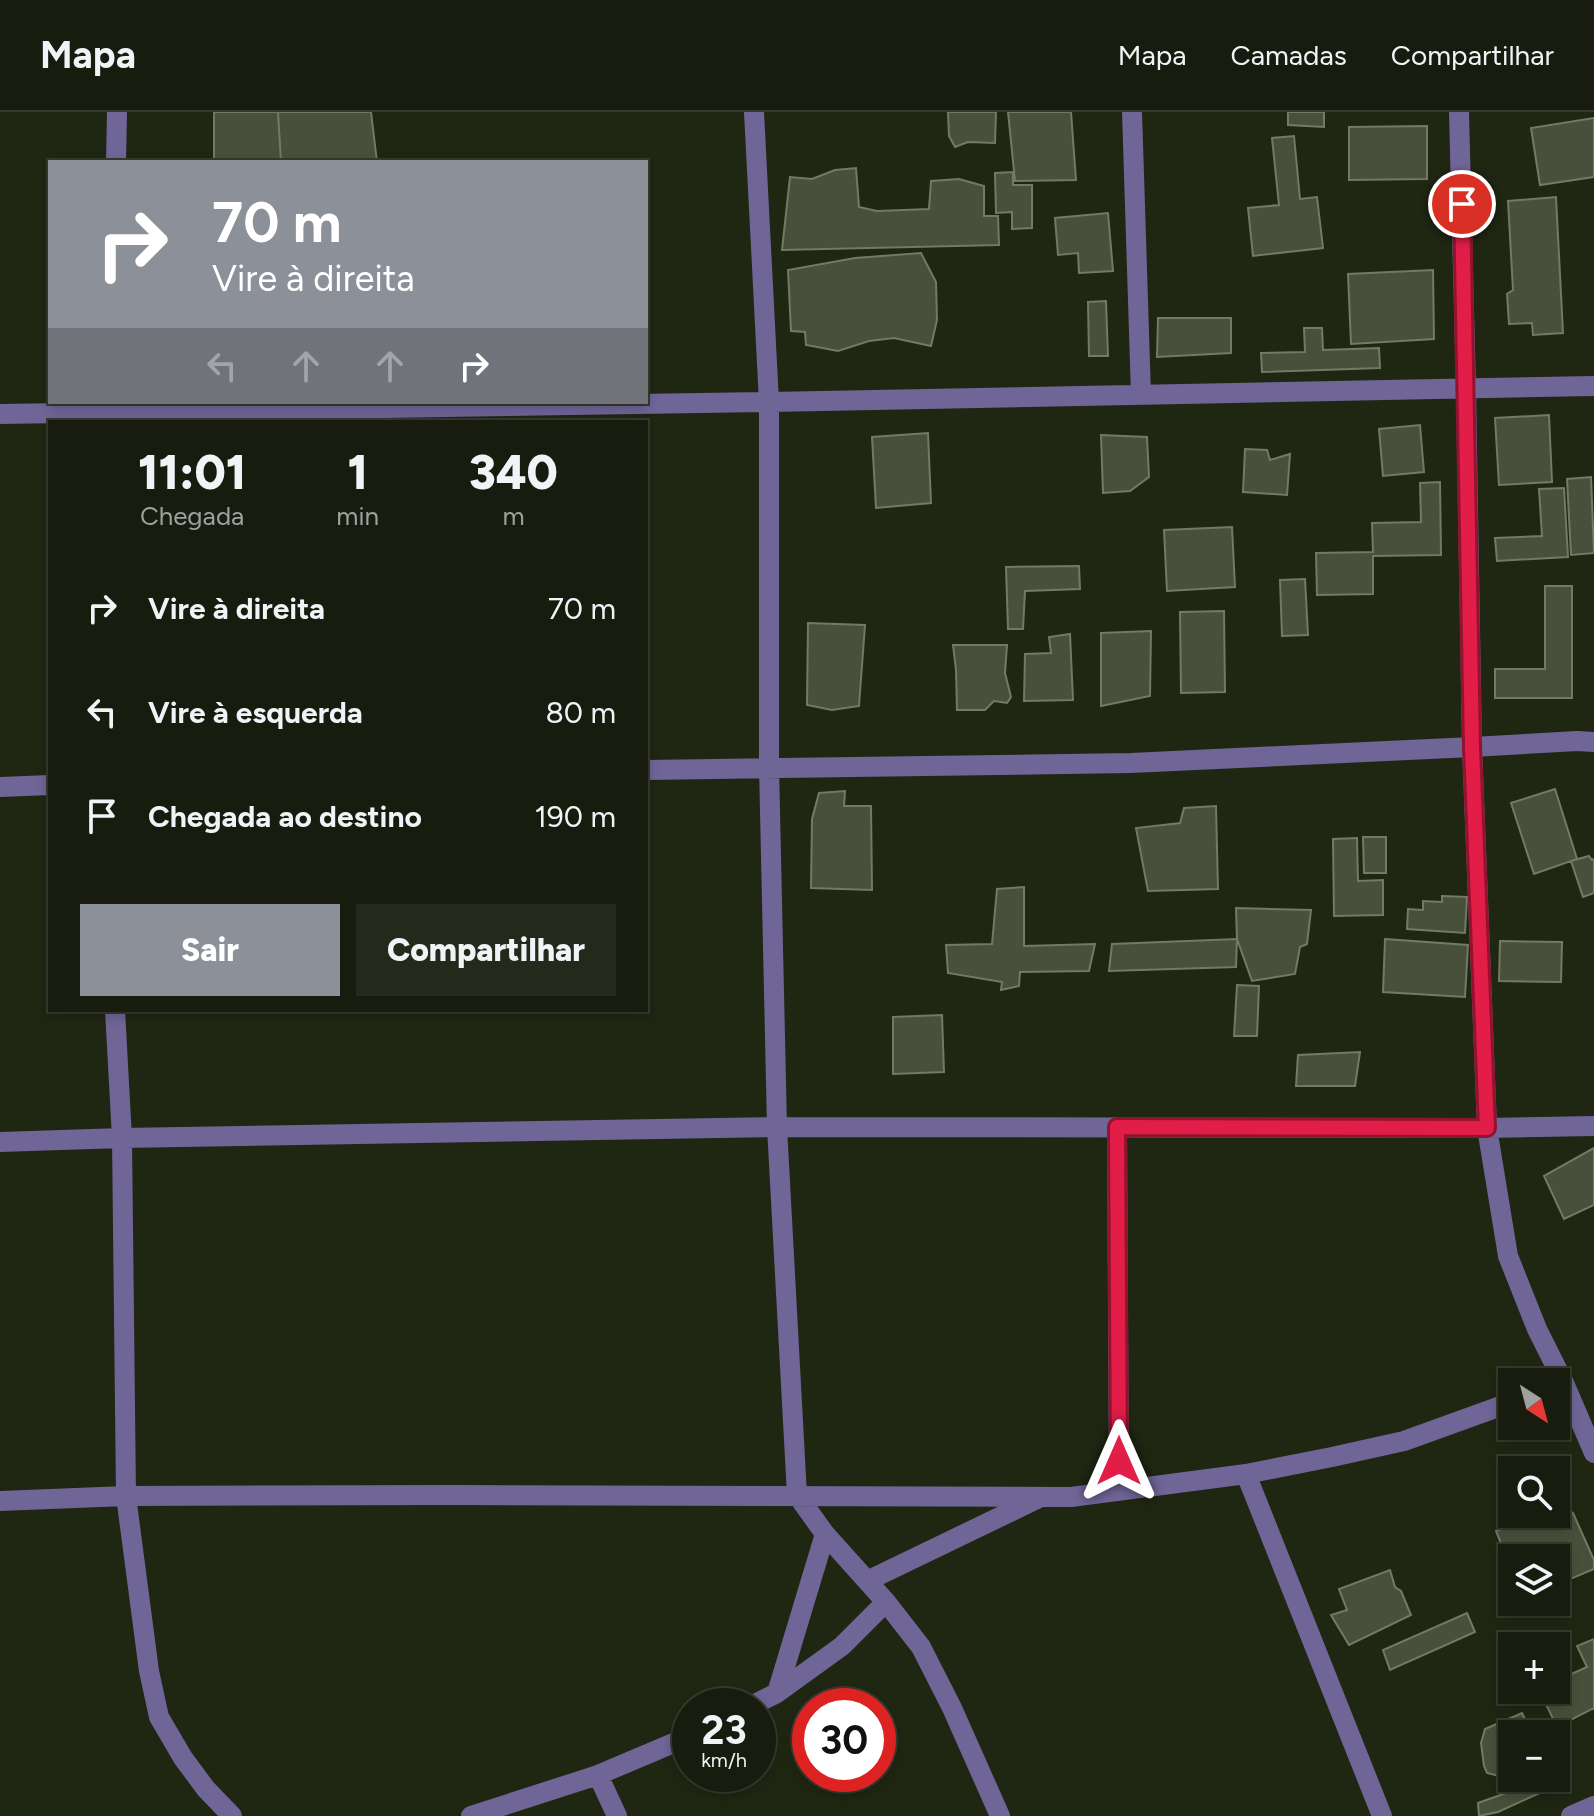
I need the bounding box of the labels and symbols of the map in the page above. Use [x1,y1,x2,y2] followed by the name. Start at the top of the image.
[1428,170,1496,238] pin
[1498,1368,1570,1440] north arrow
[1077,1419,1161,1503] position arrow
[792,1688,896,1792] speed limit sign: 30

